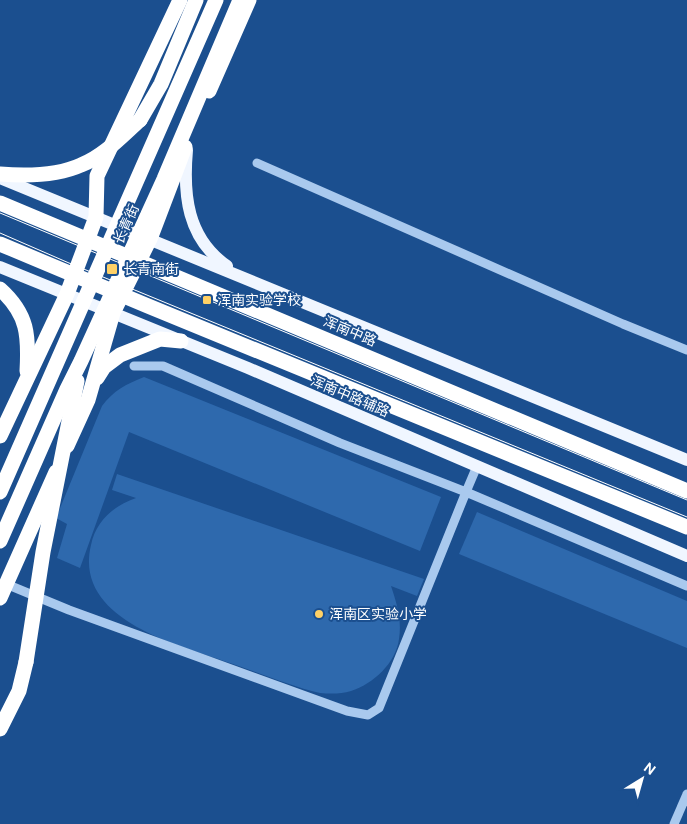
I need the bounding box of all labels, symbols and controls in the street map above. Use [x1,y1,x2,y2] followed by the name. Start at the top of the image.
[109,201,143,247] street label: 长青街
[123,260,179,278] place label: 长青南街
[105,262,119,276] marker: 长青南街
[217,291,301,309] place label: 浑南实验学校
[201,294,213,306] marker: 浑南实验学校
[321,312,379,350] street label: 浑南中路
[308,371,392,421] street label: 浑南中路辅路
[329,605,427,623] place label: 浑南区实验小学
[313,608,325,620] marker: 浑南区实验小学
[617,754,667,804] north arrow
[640,758,659,779] text: N

